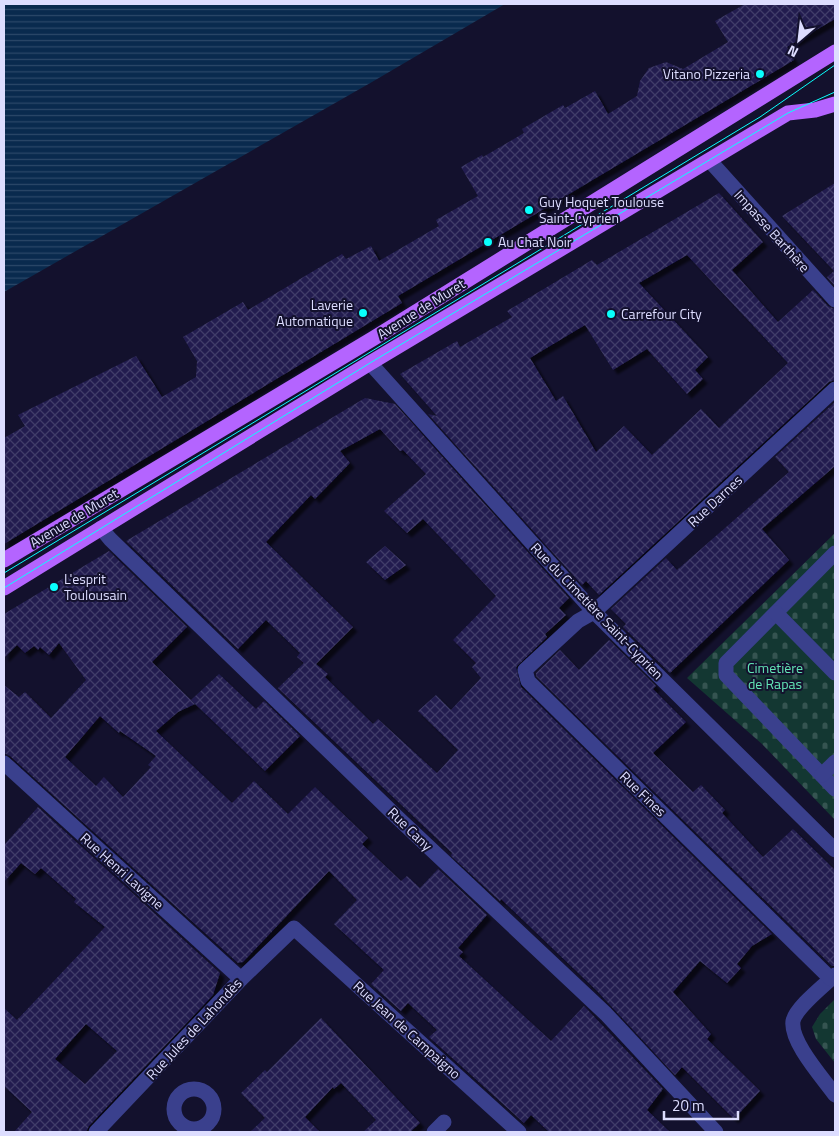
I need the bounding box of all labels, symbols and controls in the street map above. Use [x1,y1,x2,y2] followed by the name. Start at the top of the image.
[774,15,824,65] north arrow
[783,40,802,63] text: N
[663,63,750,84] place label: Vitano Pizzeria
[754,68,766,80] marker: Vitano Pizzeria
[730,185,815,277] street label: Impasse Barthère
[539,191,664,228] place label: Guy Hoquet Toulouse Saint-Cyprien
[523,204,535,216] marker: Guy Hoquet Toulouse Saint-Cyprien
[498,231,572,252] place label: Au Chat Noir
[482,236,494,248] marker: Au Chat Noir
[373,273,469,344] street label: Avenue de Muret
[276,294,353,331] place label: Laverie Automatique
[621,303,702,324] place label: Carrefour City
[357,307,369,319] marker: Laverie Automatique
[605,308,617,320] marker: Carrefour City
[683,470,747,532] street label: Rue Darnes
[25,483,122,552] street label: Avenue de Muret
[526,537,669,684] street label: Rue du Cimetière Saint-Cyprien
[64,568,127,605] place label: L'esprit Toulousain
[48,581,60,593] marker: L'esprit Toulousain
[747,657,803,694] park label: Cimetière de Rapas
[615,766,671,821] street label: Rue Fines
[383,802,438,855] street label: Rue Cany
[76,827,169,914] street label: Rue Henri Lavigne
[141,973,246,1084] street label: Rue Jules de Lahondès
[349,976,466,1084] street label: Rue Jean de Campaigno
[664,1088,738,1120] scale bar
[672,1094,705,1117] text: 20 m

